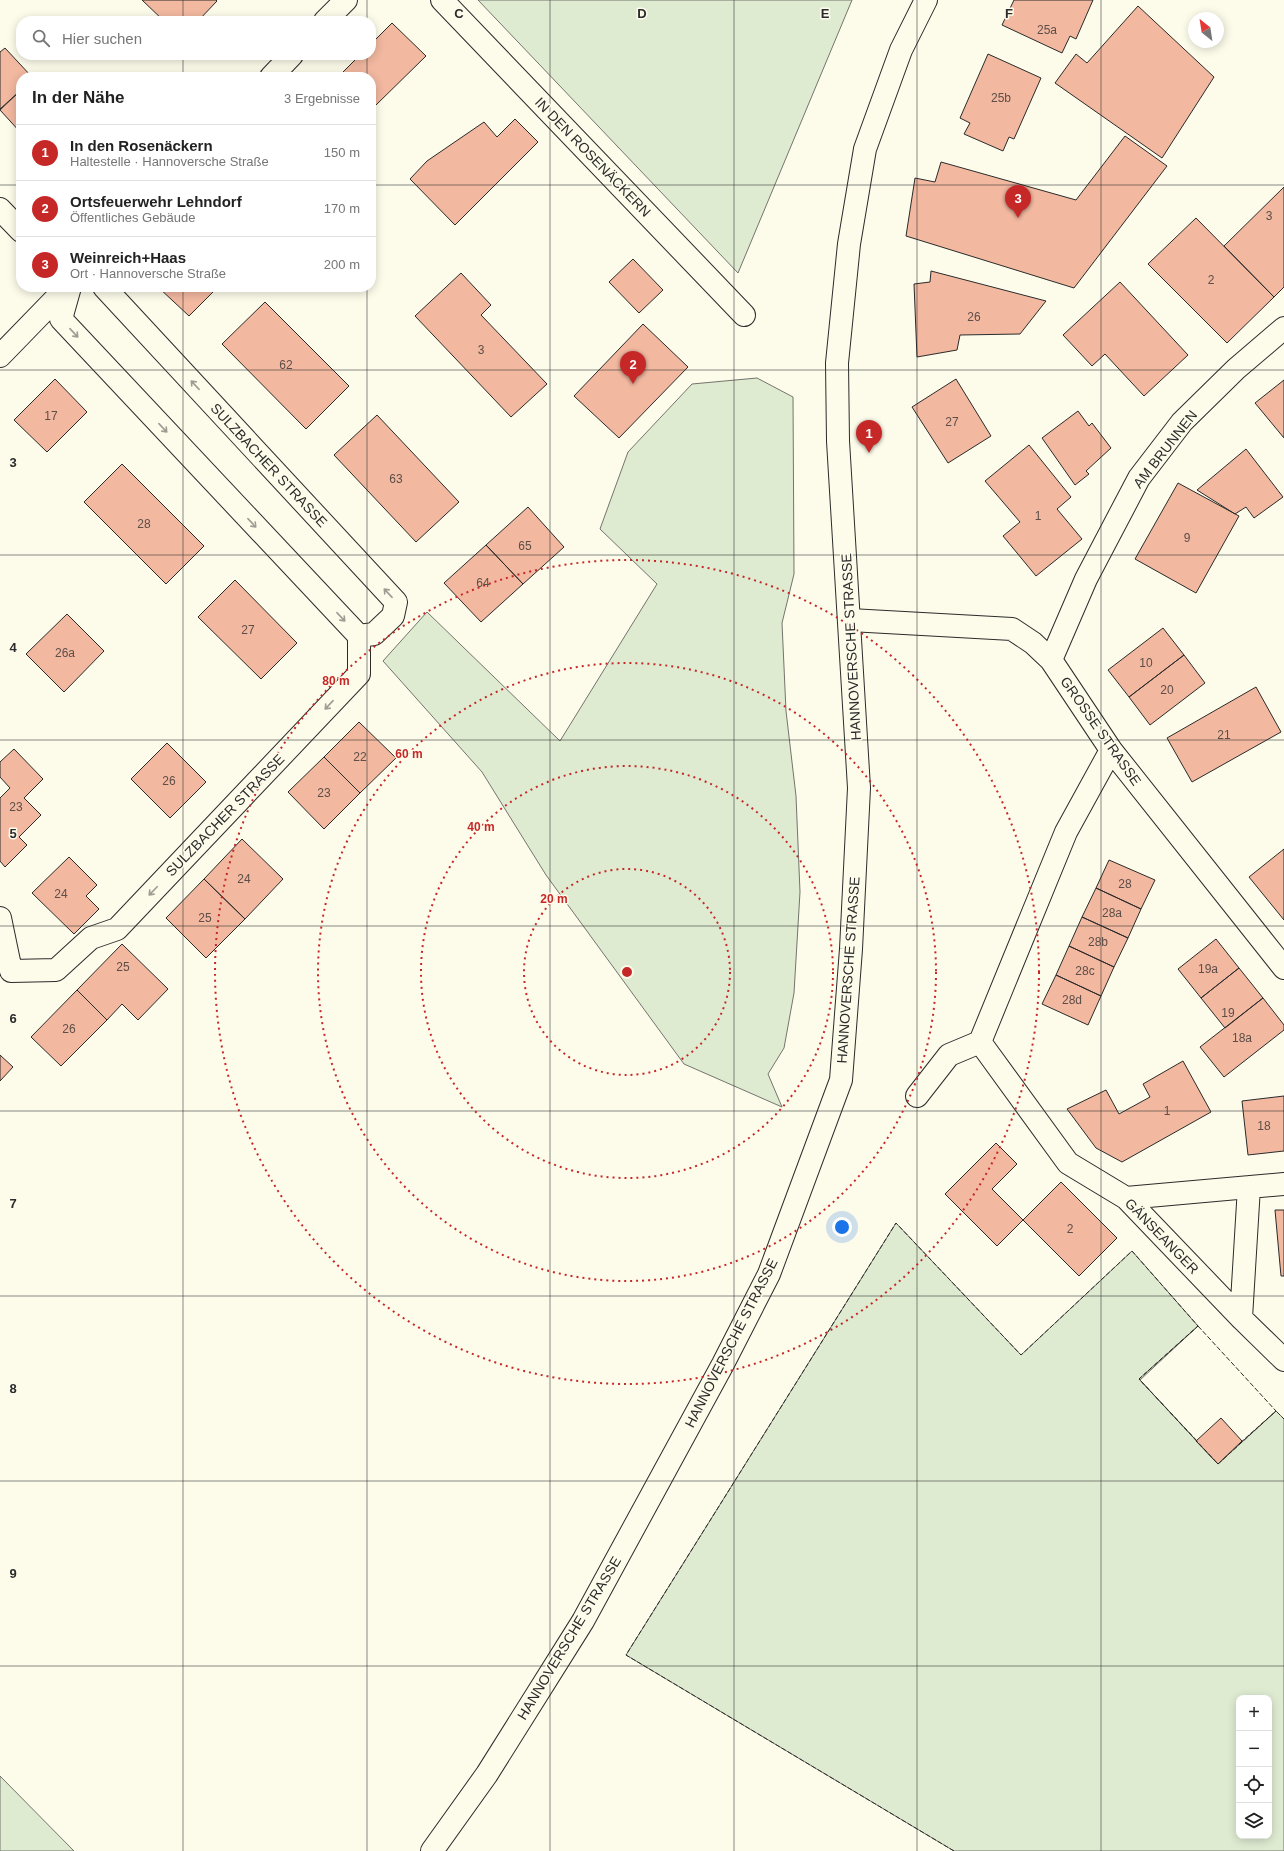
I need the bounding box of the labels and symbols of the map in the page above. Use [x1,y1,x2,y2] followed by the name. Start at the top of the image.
[454,6,464,21] text: C
[637,6,647,21] text: D
[821,6,830,21] text: E
[1005,6,1013,21] text: F
[1188,12,1224,48] north arrow
[1037,23,1057,37] house number: 25a
[991,91,1011,105] house number: 25b
[532,94,654,220] street label: IN DEN ROSENÄCKERN
[1005,185,1031,218] pin: 3
[1266,209,1273,223] house number: 3
[1208,273,1215,287] house number: 2
[967,310,981,324] house number: 26
[69,328,78,338] one-way arrow
[478,343,485,357] house number: 3
[620,351,646,384] pin: 2
[279,358,293,372] house number: 62
[190,380,200,390] one-way arrow
[207,400,331,530] street label: SULZBACHER STRASSE
[1130,407,1200,491] street label: AM BRUNNEN
[44,409,58,423] house number: 17
[945,415,959,429] house number: 27
[856,420,882,453] pin: 1
[158,423,168,433] one-way arrow
[9,455,17,470] text: 3
[389,472,403,486] house number: 63
[1035,509,1042,523] house number: 1
[137,517,151,531] house number: 28
[248,518,257,528] one-way arrow
[1184,531,1191,545] house number: 9
[518,539,532,553] house number: 65
[838,553,864,741] street label: HANNOVERSCHE STRASSE
[476,576,490,590] house number: 64
[383,588,393,598] one-way arrow
[337,612,346,622] one-way arrow
[241,623,255,637] house number: 27
[9,640,17,655] text: 4
[55,646,75,660] house number: 26a
[1139,656,1153,670] house number: 10
[322,674,350,688] text: 80 m
[1057,674,1145,788] street label: GROSSE STRASSE
[1160,683,1174,697] house number: 20
[324,700,334,710] one-way arrow
[1217,728,1231,742] house number: 21
[395,747,423,761] text: 60 m
[353,750,367,764] house number: 22
[163,751,287,879] street label: SULZBACHER STRASSE
[162,774,176,788] house number: 26
[317,786,331,800] house number: 23
[9,800,23,814] house number: 23
[467,820,495,834] text: 40 m
[9,826,17,841] text: 5
[237,872,251,886] house number: 24
[833,876,863,1064] street label: HANNOVERSCHE STRASSE
[1118,877,1132,891] house number: 28
[148,886,158,896] one-way arrow
[54,887,68,901] house number: 24
[540,892,568,906] text: 20 m
[1102,906,1122,920] house number: 28a
[198,911,212,925] house number: 25
[1088,935,1108,949] house number: 28b
[116,960,130,974] house number: 25
[1198,962,1218,976] house number: 19a
[1075,964,1095,978] house number: 28c
[620,965,634,979] centre of rings
[1062,993,1082,1007] house number: 28d
[1221,1006,1235,1020] house number: 19
[9,1011,17,1026] text: 6
[62,1022,76,1036] house number: 26
[1232,1031,1252,1045] house number: 18a
[1164,1104,1171,1118] house number: 1
[1257,1119,1271,1133] house number: 18
[1122,1195,1202,1277] street label: GÄNSEANGER
[9,1196,17,1211] text: 7
[832,1217,852,1237] your location
[1067,1222,1074,1236] house number: 2
[681,1256,781,1430] street label: HANNOVERSCHE STRASSE
[9,1381,17,1396] text: 8
[514,1554,624,1722] street label: HANNOVERSCHE STRASSE
[9,1566,17,1581] text: 9

